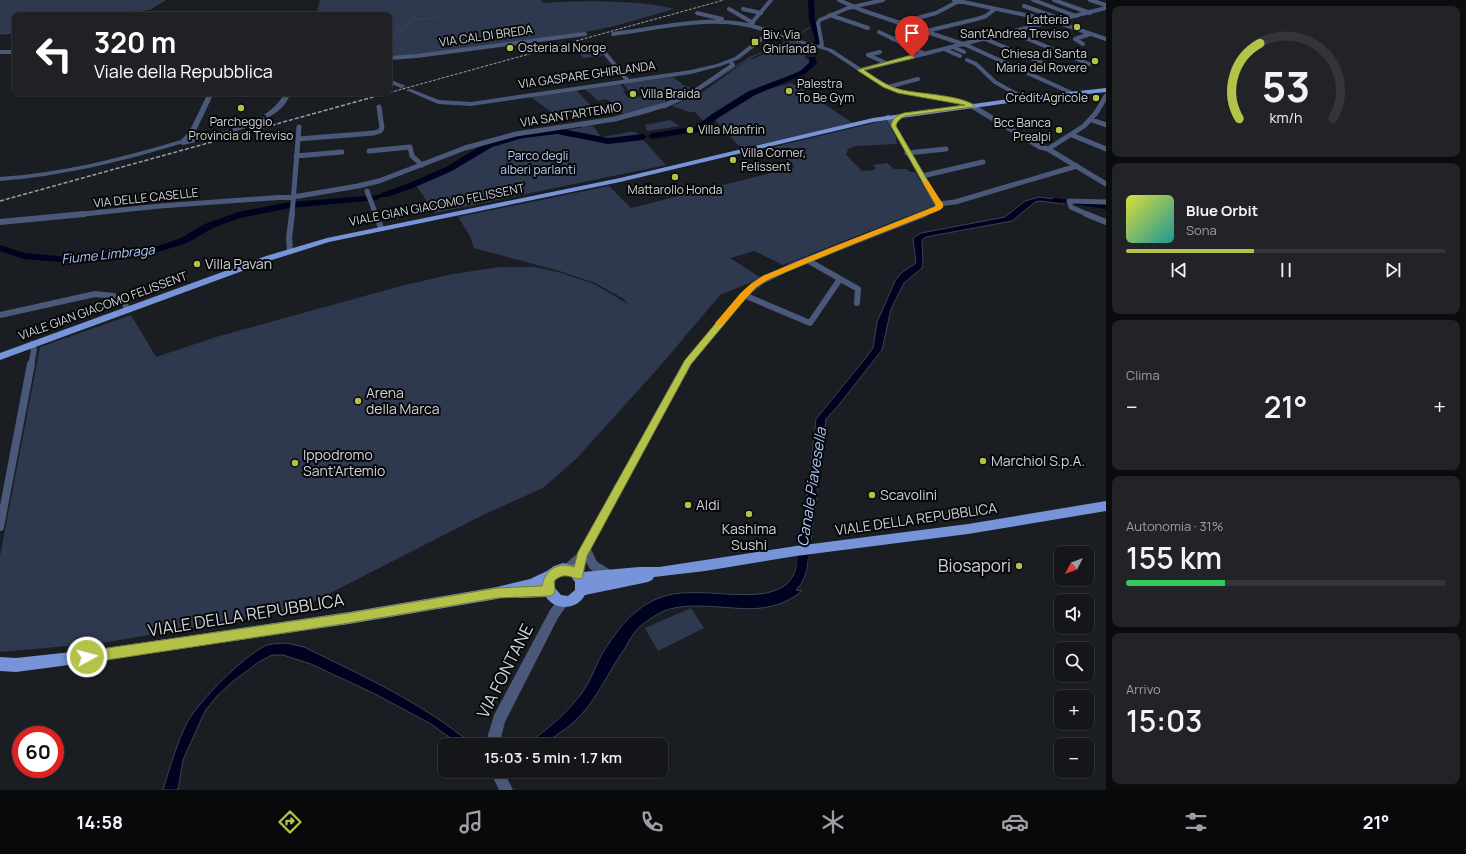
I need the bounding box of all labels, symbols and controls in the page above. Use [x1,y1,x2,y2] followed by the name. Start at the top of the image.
[960,11,1069,42] place label: Latteria Sant'Andrea Treviso
[895,16,929,57] pin
[438,20,534,50] street label: VIA CAL DI BREDA
[901,22,923,44] icon: arrive
[1072,22,1082,32] marker: Latteria Sant'Andrea Treviso
[94,23,176,61] text: 320 m
[763,26,816,57] place label: Biv. Via Ghirlanda
[28,28,80,80] icon: left
[750,37,760,47] marker: Biv. Via Ghirlanda
[518,39,606,56] place label: Osteria al Norge
[505,43,515,53] marker: Osteria al Norge
[996,45,1087,76] place label: Chiesa di Santa Maria del Rovere
[517,56,657,93] street label: VIA GASPARE GHIRLANDA
[1090,56,1100,66] marker: Chiesa di Santa Maria del Rovere
[1262,58,1310,114] text: 53
[94,59,273,83] text: Viale della Repubblica
[797,75,854,106] place label: Palestra To Be Gym
[641,85,700,102] place label: Villa Braida
[784,86,794,96] marker: Palestra To Be Gym
[628,89,638,99] marker: Villa Braida
[1006,89,1088,106] place label: Crédit Agricole
[1091,93,1101,103] marker: Crédit Agricole
[519,98,623,131] street label: VIA SANT'ARTEMIO
[236,103,246,113] marker: Parcheggio Provincia di Treviso
[1269,108,1303,127] text: km/h
[189,113,293,144] place label: Parcheggio Provincia di Treviso
[994,114,1051,145] place label: Bcc Banca Prealpi
[698,121,765,138] place label: Villa Manfrin
[685,125,695,135] marker: Villa Manfrin
[1054,125,1064,135] marker: Bcc Banca Prealpi
[741,144,806,175] place label: Villa Corner, Felissent
[500,147,576,178] park label: Parco degli alberi parlanti
[728,155,738,165] marker: Villa Corner, Felissent
[670,172,680,182] marker: Mattarollo Honda
[348,179,527,230] street label: VIALE GIAN GIACOMO FELISSENT
[628,181,722,198] place label: Mattarollo Honda
[93,184,199,211] street label: VIA DELLE CASELLE
[1186,200,1258,221] text: Blue Orbit
[1186,221,1217,239] text: Sona
[61,240,156,268] water label: Fiume Limbraga
[205,254,272,273] place label: Villa Pavan
[192,259,202,269] marker: Villa Pavan
[1168,259,1190,281] icon: previous
[1275,259,1297,281] icon: pause
[1382,259,1404,281] icon: next
[16,267,190,344] street label: VIALE GIAN GIACOMO FELISSENT
[1126,366,1160,384] text: Clima
[366,383,440,418] place label: Arena della Marca
[1264,386,1307,427] text: 21°
[1126,392,1138,422] text: −
[1433,392,1446,422] text: +
[353,396,363,406] marker: Arena della Marca
[792,425,831,548] water label: Canale Piavesella
[303,445,385,480] place label: Ippodromo Sant'Artemio
[991,451,1085,470] place label: Marchiol S.p.A.
[978,456,988,466] marker: Marchiol S.p.A.
[290,458,300,468] marker: Ippodromo Sant'Artemio
[880,485,937,504] place label: Scavolini
[867,490,877,500] marker: Scavolini
[696,495,720,514] place label: Aldi
[834,498,998,539] street label: VIALE DELLA REPUBBLICA
[683,500,693,510] marker: Aldi
[744,509,754,519] marker: Kashima Sushi
[1126,517,1223,535] text: Autonomia · 31%
[722,519,776,554] place label: Kashima Sushi
[1126,537,1222,578] text: 155 km
[1054,546,1094,586] north arrow
[1054,546,1094,778] map controls
[938,554,1011,577] place label: Biosapori
[1014,561,1024,571] marker: Biosapori
[146,588,346,641] street label: VIALE DELLA REPUBBLICA
[1054,594,1094,634] button: sound
[471,620,538,722] street label: VIA FONTANE
[66,636,108,678] position arrow
[1054,642,1094,682] button: search
[1126,680,1161,698] text: Arrivo
[1054,690,1094,730] button: +
[1126,700,1202,741] text: 15:03
[12,726,64,778] speed limit sign: 60
[1054,738,1094,778] button: −
[484,747,622,768] text: 15:03 · 5 min · 1.7 km
[276,808,304,836] icon: directions
[457,808,485,836] icon: music
[638,808,666,836] icon: phone
[819,808,847,836] icon: climate
[1001,808,1029,836] icon: car
[1182,808,1210,836] icon: filters
[77,810,123,834] text: 14:58
[1363,810,1389,834] text: 21°

